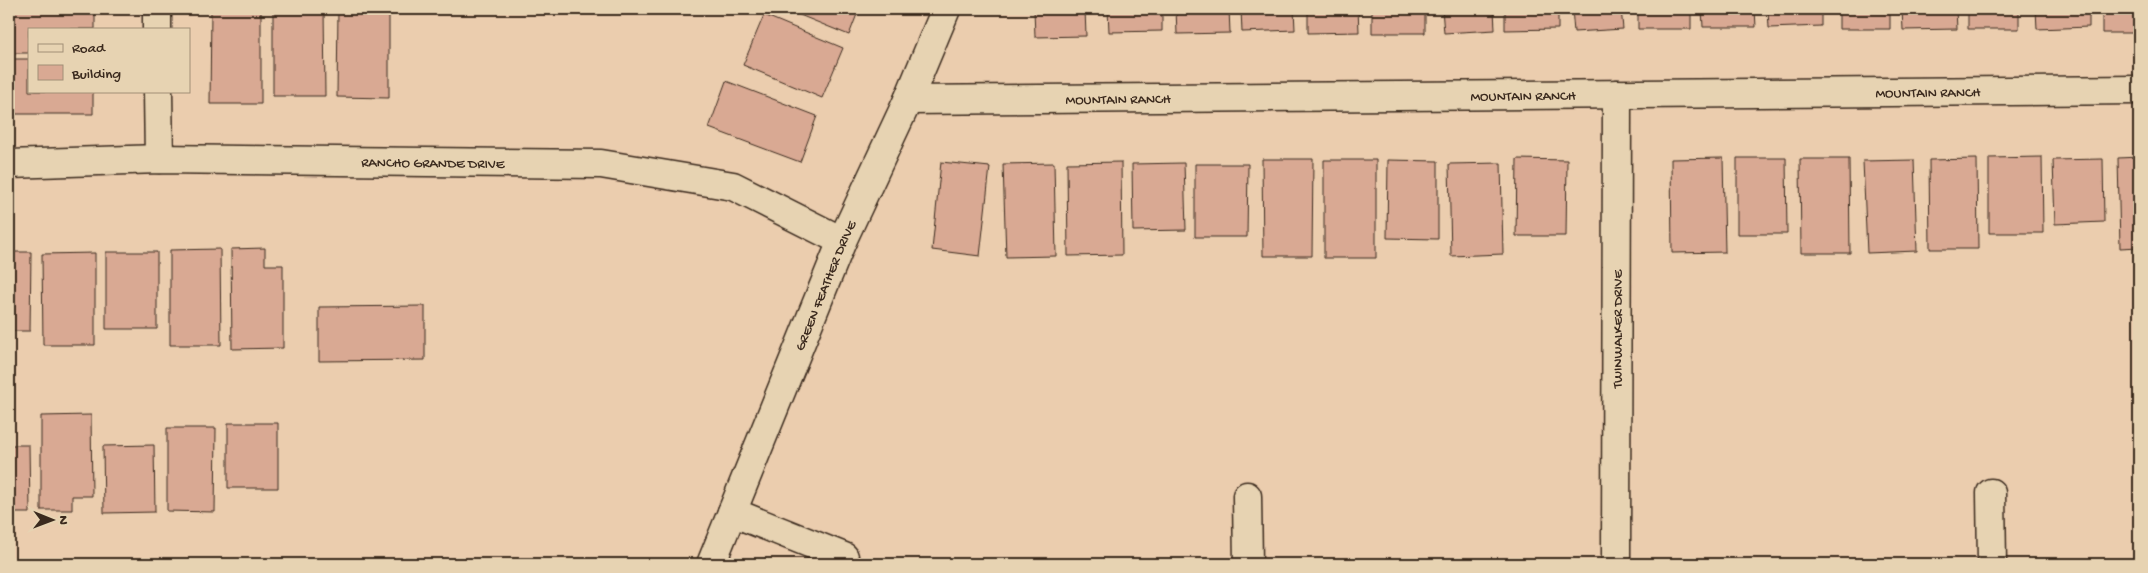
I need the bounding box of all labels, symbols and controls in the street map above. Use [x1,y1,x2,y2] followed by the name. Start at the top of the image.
[28,28,190,92] legend
[72,40,106,58] text: Road
[71,66,121,84] text: Building
[1875,85,1982,103] street label: MOUNTAIN RANCH
[1470,89,1577,106] street label: MOUNTAIN RANCH
[1065,92,1172,110] street label: MOUNTAIN RANCH
[361,155,506,174] street label: RANCHO GRANDE DRIVE
[792,217,862,354] street label: GREEN FEATHER DRIVE
[1610,268,1628,389] street label: TWINWALKER DRIVE
[28,496,78,546] north arrow
[54,515,71,525] text: N

